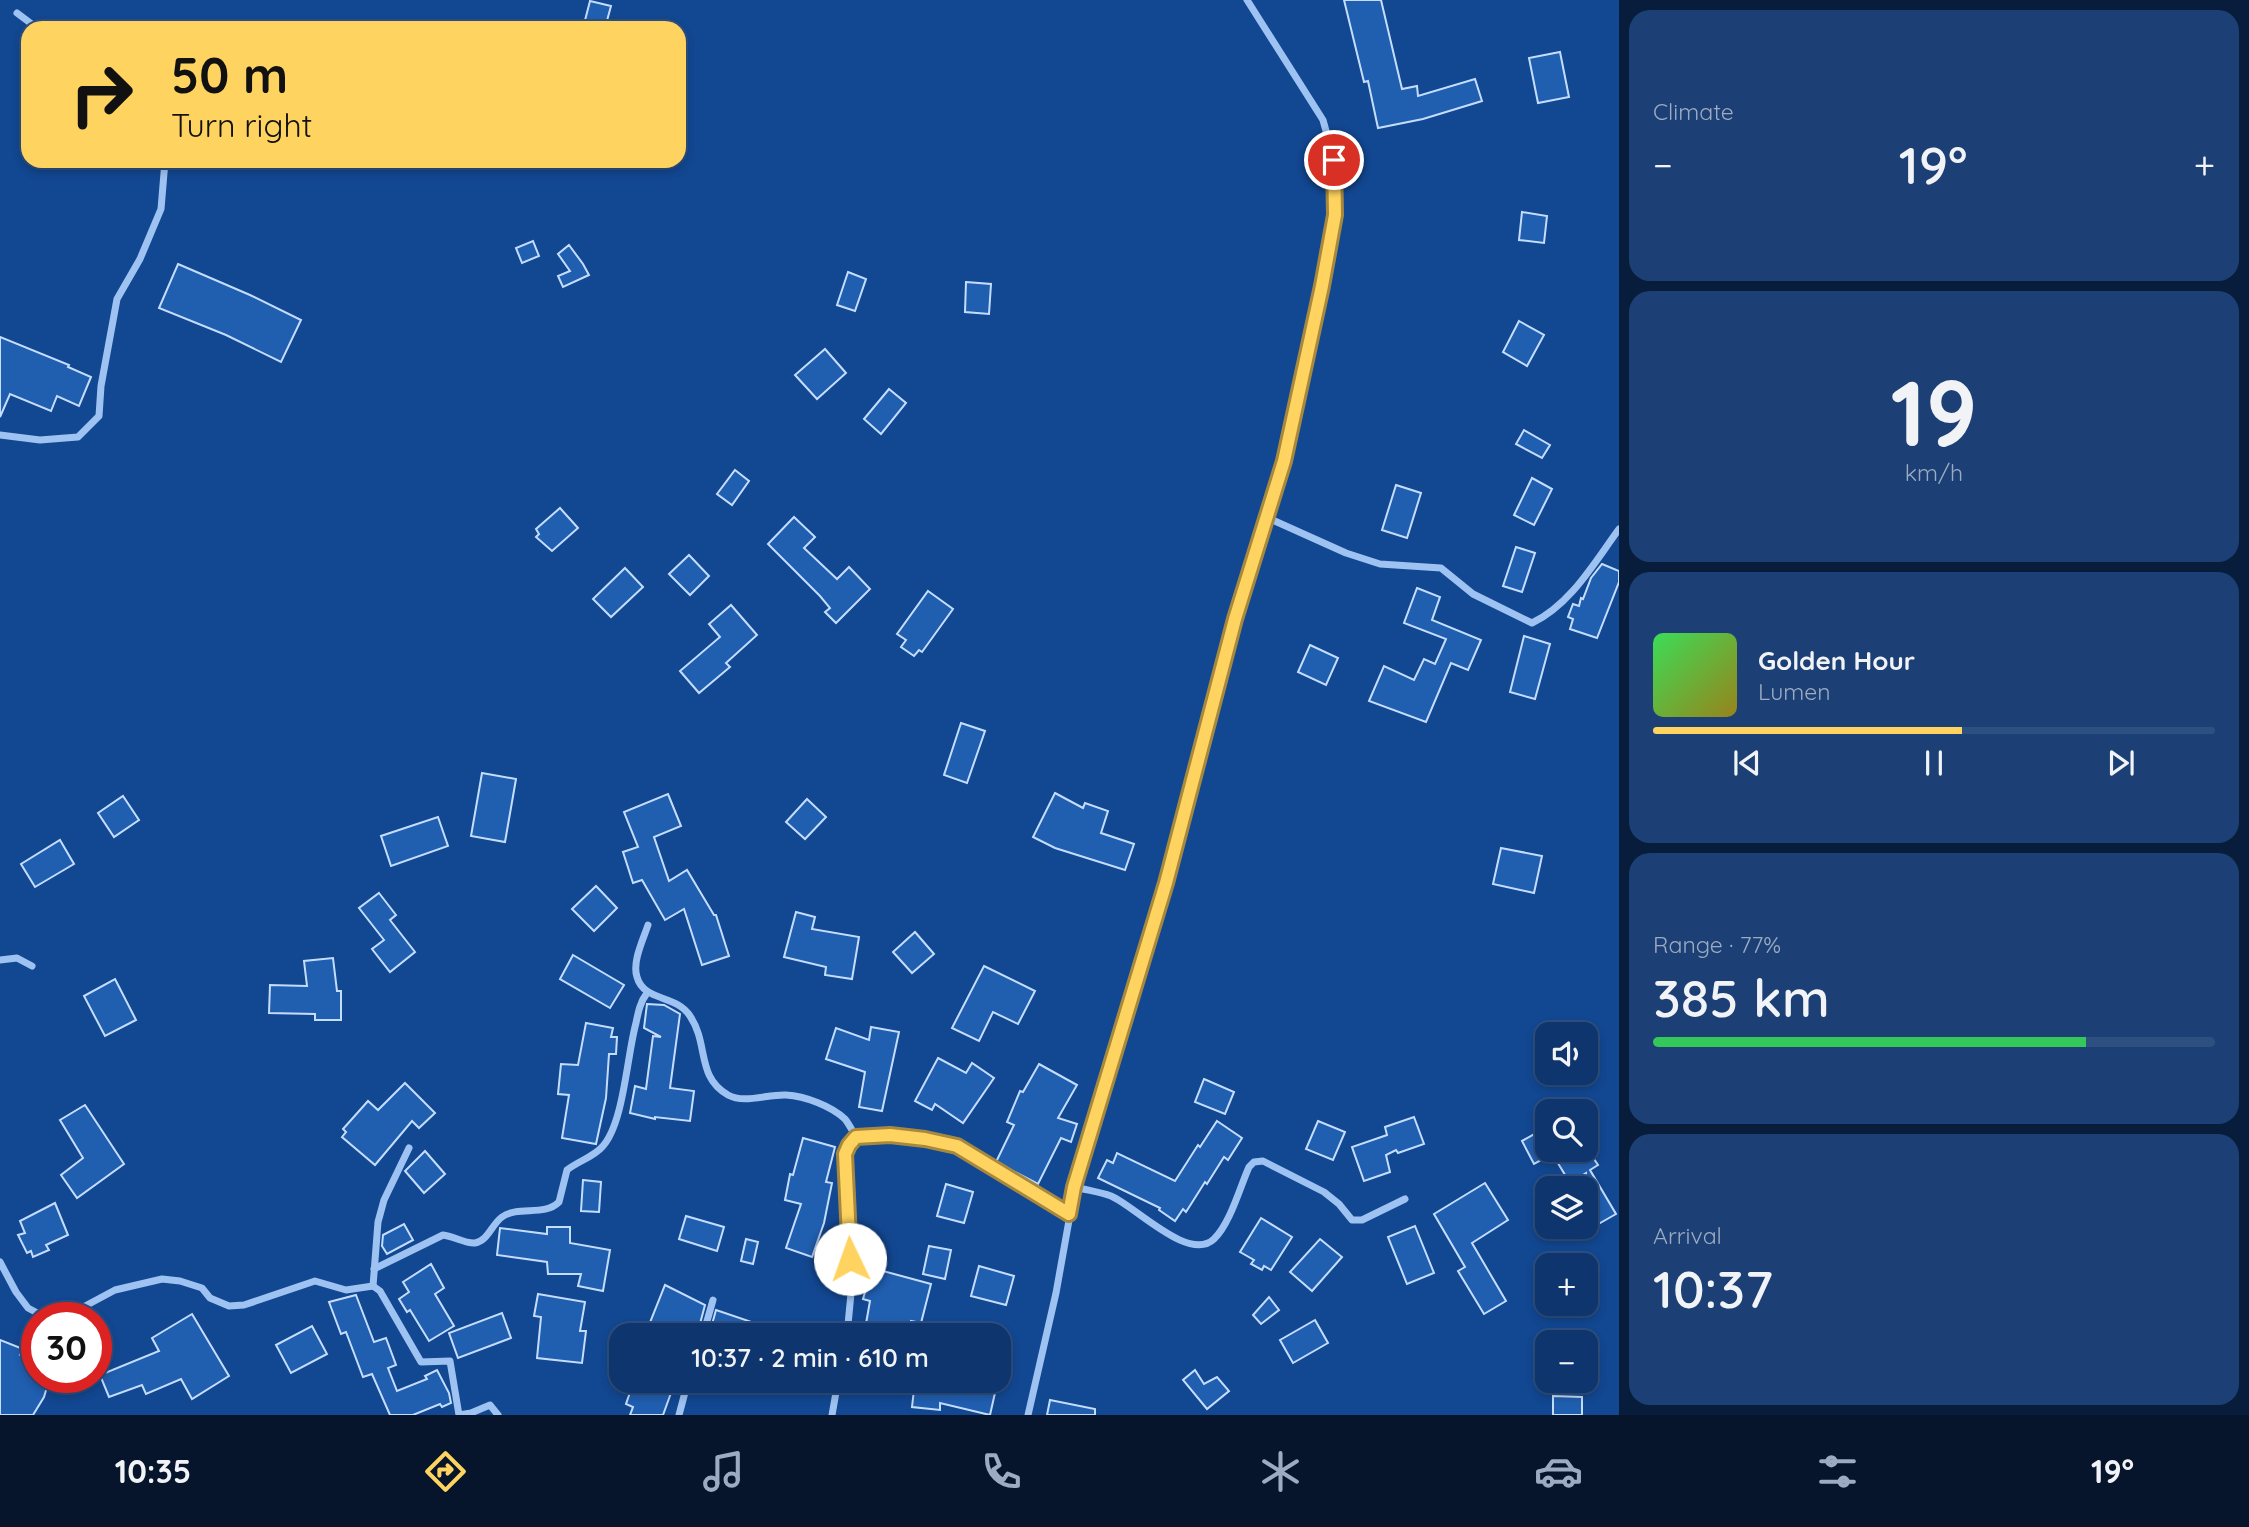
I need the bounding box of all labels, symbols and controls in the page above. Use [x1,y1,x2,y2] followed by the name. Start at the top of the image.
[171,44,288,105] text: 50 m
[56,49,147,140] icon: right
[1653,97,1734,126] text: Climate
[171,105,312,145] text: Turn right
[1304,130,1364,190] pin
[1899,132,1968,197] text: 19°
[1315,141,1353,179] icon: arrive
[1653,141,1673,189] text: −
[2194,141,2215,189] text: +
[1890,355,1978,469] text: 19
[1905,458,1963,487] text: km/h
[1758,644,1915,677] text: Golden Hour
[1758,677,1831,706] text: Lumen
[1728,744,1766,782] icon: previous
[1915,744,1953,782] icon: pause
[2102,744,2140,782] icon: next
[1653,930,1781,959] text: Range · 77%
[1653,965,1830,1030] text: 385 km
[1535,1022,1598,1393] map controls
[1535,1022,1598,1085] button: sound
[1535,1099,1598,1162] button: search
[1535,1176,1598,1239] button: layers
[1653,1221,1722,1250] text: Arrival
[813,1222,887,1296] position arrow
[1535,1253,1598,1316] button: +
[1653,1256,1773,1321] text: 10:37
[21,1302,112,1393] speed limit sign: 30
[1535,1330,1598,1393] button: −
[691,1341,929,1374] text: 10:37 · 2 min · 610 m
[421,1447,470,1496] icon: directions
[699,1447,748,1496] icon: music
[977,1447,1026,1496] icon: phone
[1256,1447,1305,1496] icon: climate
[1534,1447,1583,1496] icon: car
[1813,1447,1862,1496] icon: filters
[115,1451,191,1491] text: 10:35
[2091,1451,2134,1491] text: 19°

